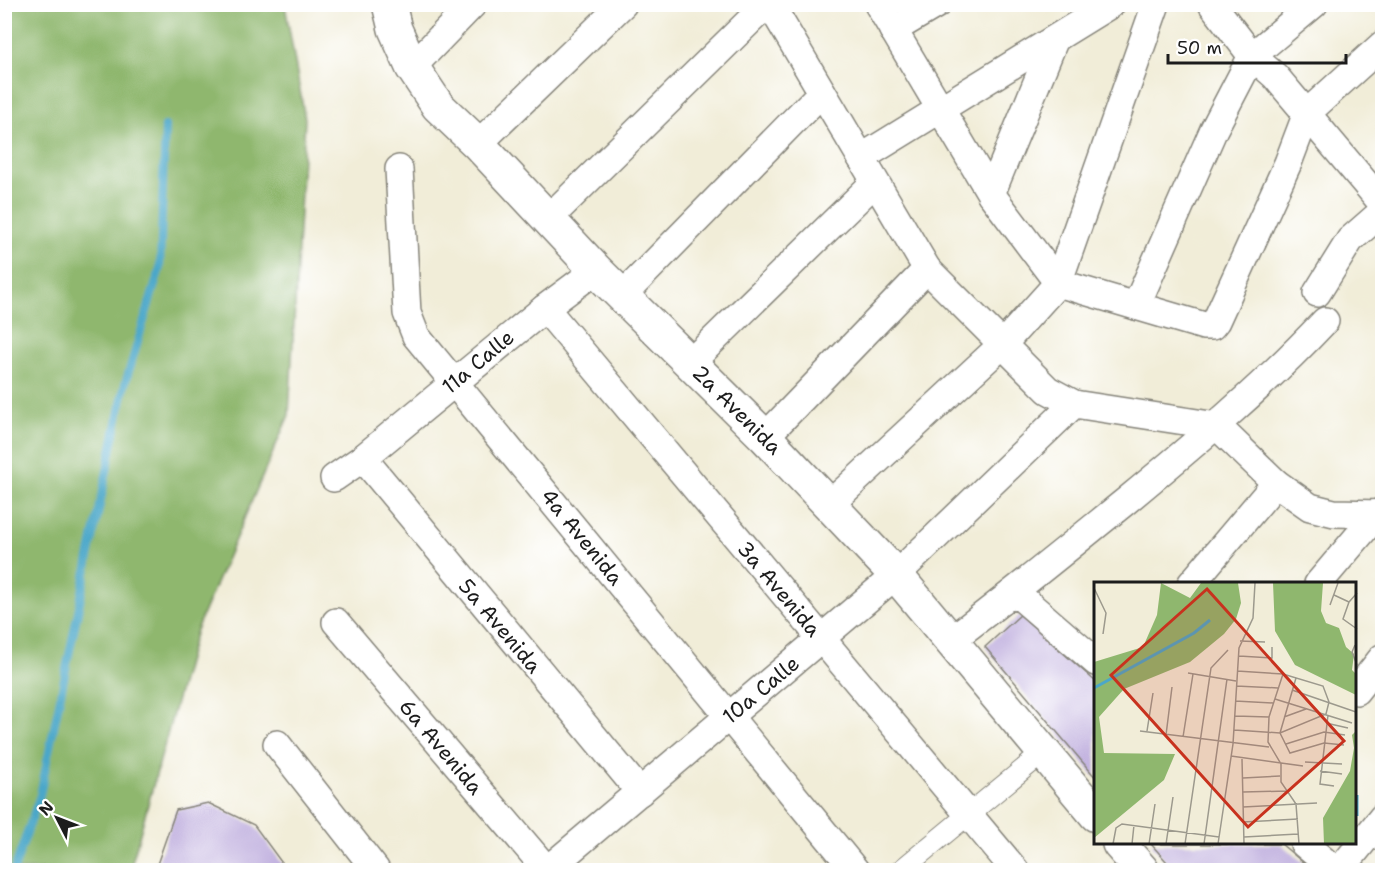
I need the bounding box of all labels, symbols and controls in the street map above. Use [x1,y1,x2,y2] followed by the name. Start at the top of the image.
[1168,27,1346,65] scale bar
[1177,36,1222,60] text: 50 m
[436,324,520,400] street label: 11a Calle
[686,359,788,461] street label: 2a Avenida
[534,483,630,591] street label: 4a Avenida
[731,535,827,643] street label: 3a Avenida
[452,573,548,679] street label: 5a Avenida
[1094,582,1357,845] inset map
[717,650,805,730] street label: 10a Calle
[393,693,489,801] street label: 6a Avenida
[27,788,87,848] north arrow
[34,797,58,820] text: N

